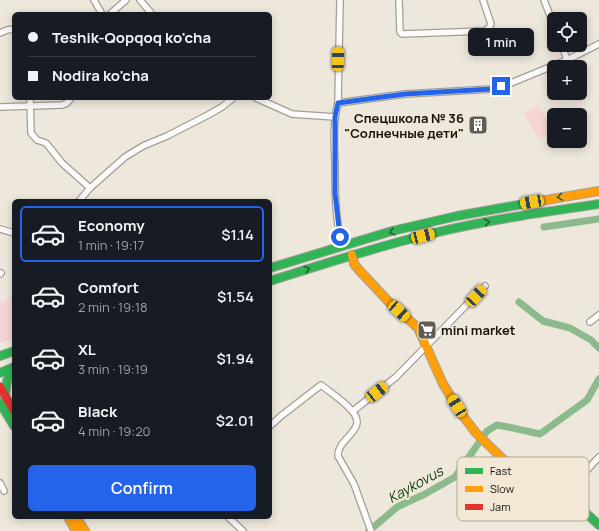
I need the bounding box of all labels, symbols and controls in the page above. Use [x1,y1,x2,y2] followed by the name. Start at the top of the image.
[547,12,587,148] map controls
[547,12,587,52] button: locate
[52,27,211,48] text: Teshik-Qopqoq ko'cha
[468,28,534,56] callout: 1 min
[486,33,517,51] text: 1 min
[332,47,344,71] car
[547,60,587,100] button: +
[52,65,149,86] text: Nodira ko'cha
[492,77,510,95] route end
[547,108,587,148] button: −
[344,109,464,142] place label: Спецшкола № 36 "Солнечные дети"
[467,114,489,136] building icon: Спецшкола № 36 "Солнечные дети"
[557,193,564,201] one-way arrow
[519,194,545,210] car
[78,215,145,236] text: Economy
[30,216,66,252] icon: car
[484,219,490,227] one-way arrow
[221,224,254,245] text: $1.14
[389,227,395,235] one-way arrow
[410,227,436,245] car
[331,228,349,246] route start
[78,236,144,254] text: 1 min · 19:17
[304,266,311,274] one-way arrow
[78,277,139,298] text: Comfort
[30,278,66,314] icon: car
[463,283,489,309] car
[217,286,254,307] text: $1.54
[78,298,148,316] text: 2 min · 19:18
[386,299,412,323] car
[416,319,438,341] supermarket icon: mini market
[441,321,516,339] place label: mini market
[78,339,96,360] text: XL
[30,340,66,376] icon: car
[216,348,254,369] text: $1.94
[78,360,148,378] text: 3 min · 19:19
[364,380,390,404] car
[446,393,468,419] car
[78,401,117,422] text: Black
[30,402,66,438] icon: car
[216,410,254,431] text: $2.01
[78,422,151,440] text: 4 min · 19:20
[457,457,589,521] legend
[384,460,448,507] water label: Kaykovus
[490,463,512,478] text: Fast
[28,465,256,511] button: Confirm
[490,481,515,496] text: Slow
[490,499,511,514] text: Jam

